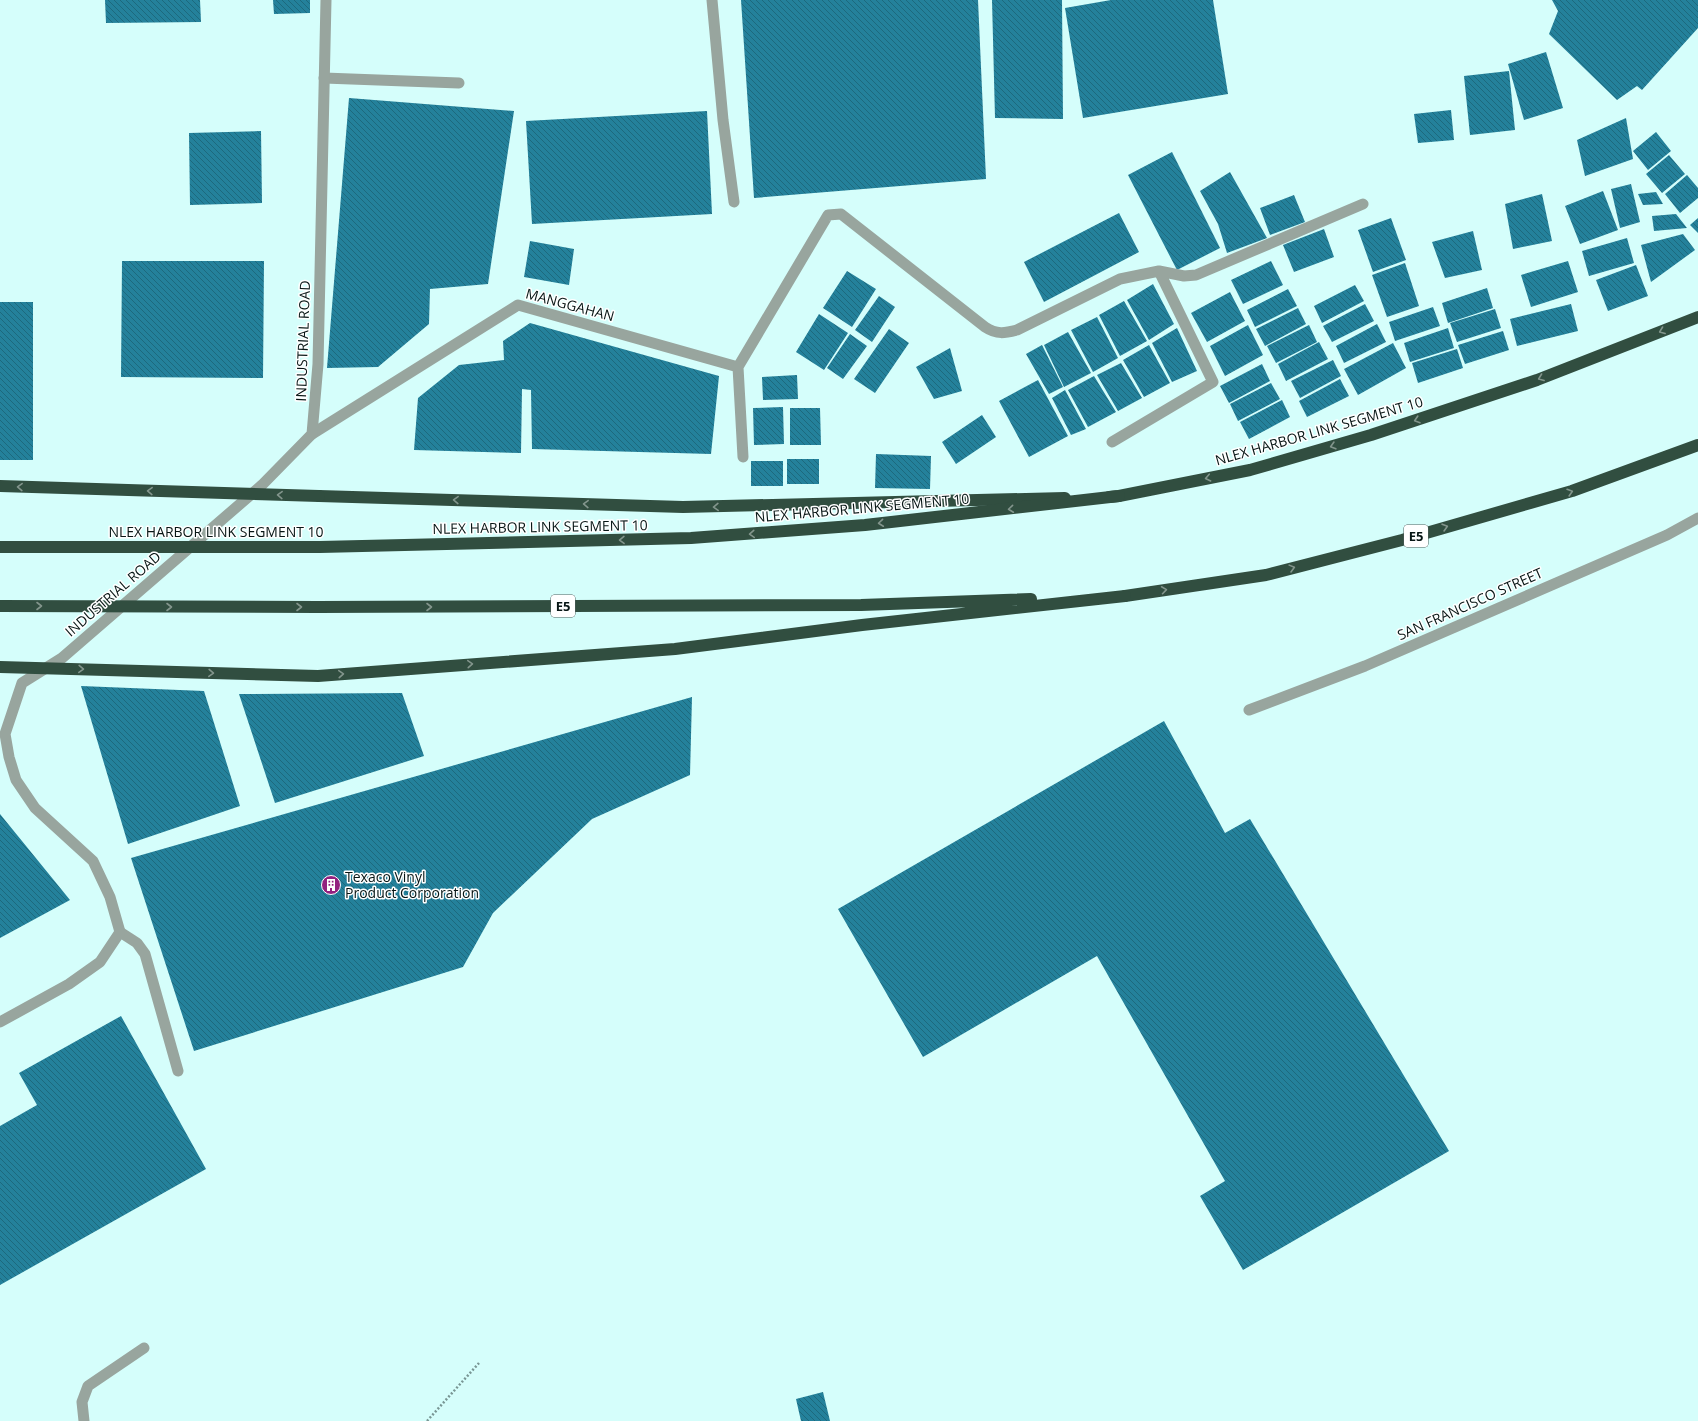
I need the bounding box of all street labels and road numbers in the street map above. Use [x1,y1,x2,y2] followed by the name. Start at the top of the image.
[291,280,314,402] street label: INDUSTRIAL ROAD
[524,284,617,325] street label: MANGGAHAN
[1213,392,1425,469] street label: NLEX HARBOR LINK SEGMENT 10
[754,489,970,526] street label: NLEX HARBOR LINK SEGMENT 10
[432,515,648,538] street label: NLEX HARBOR LINK SEGMENT 10
[108,522,324,541] street label: NLEX HARBOR LINK SEGMENT 10
[1404,525,1428,547] road number: E5
[61,547,165,641] street label: INDUSTRIAL ROAD
[1394,563,1546,644] street label: SAN FRANCISCO STREET
[551,595,575,617] road number: E5

